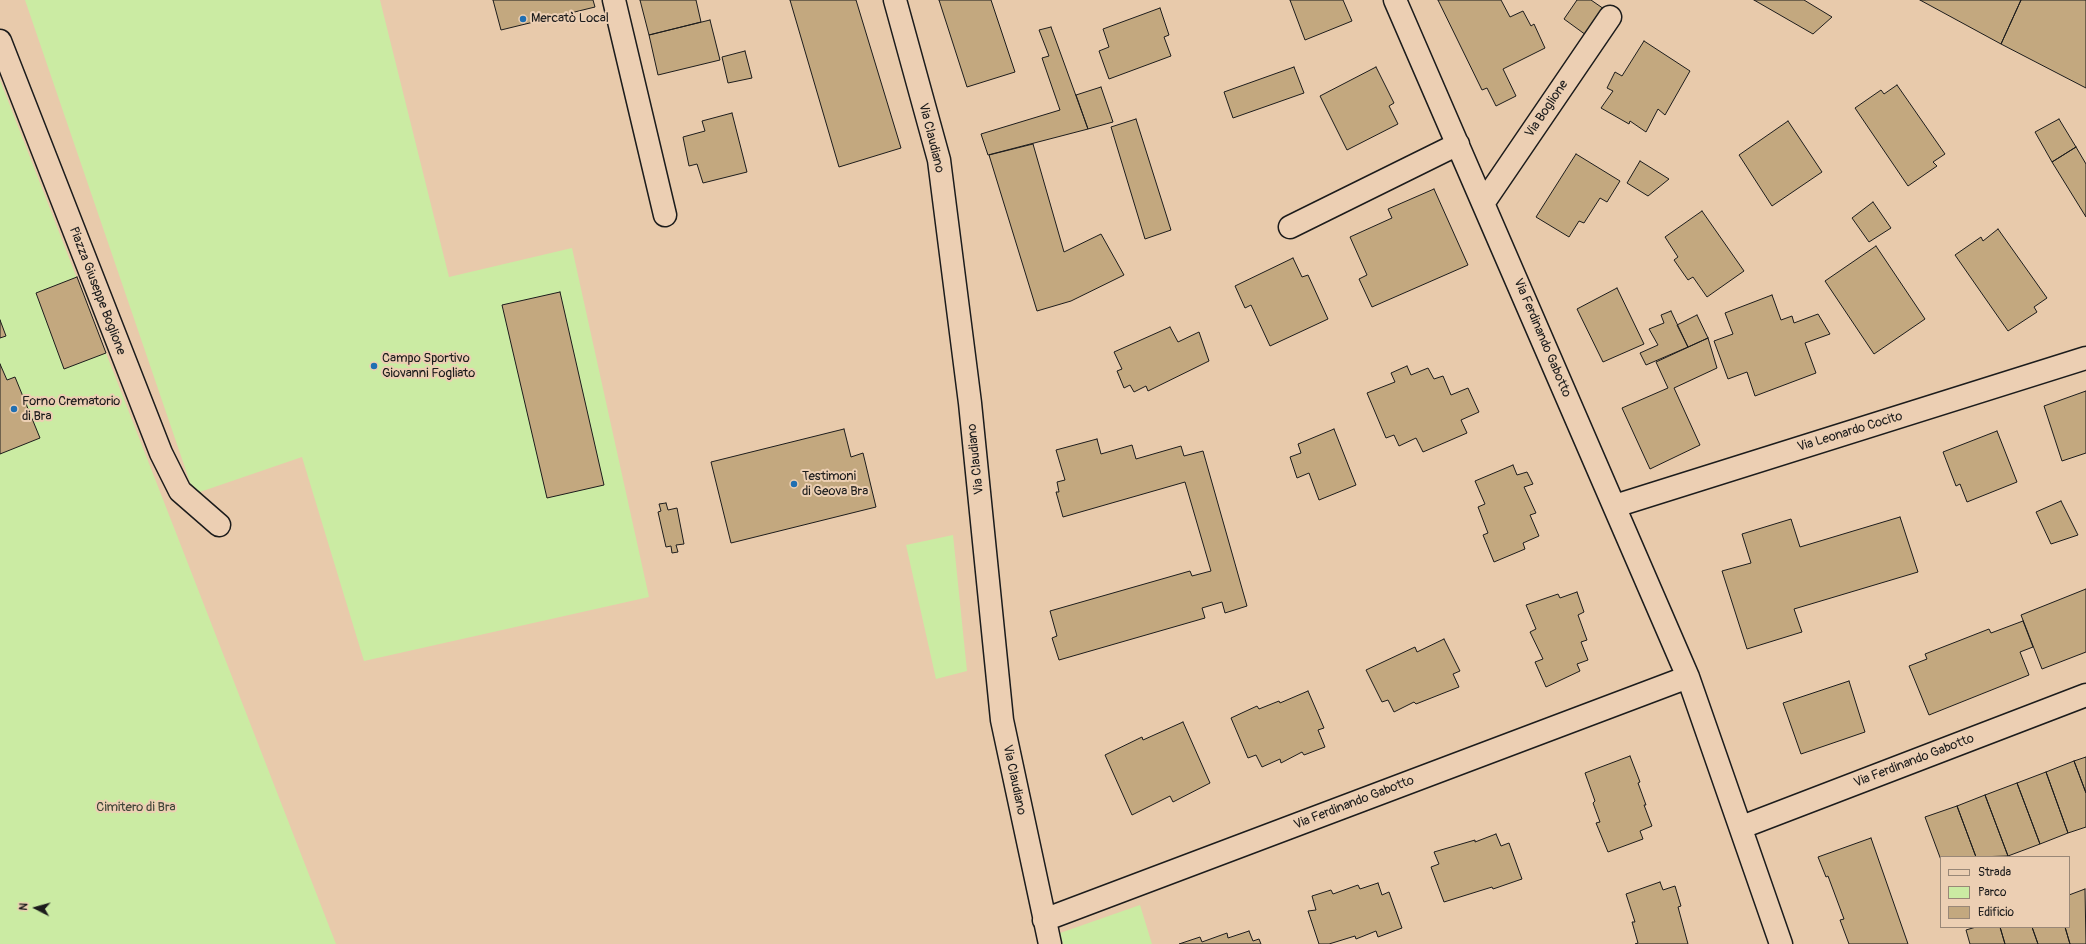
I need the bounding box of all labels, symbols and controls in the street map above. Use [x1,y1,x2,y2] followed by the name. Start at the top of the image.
[531,11,609,27] place label: Mercatò Local
[518,14,528,24] marker: Mercatò Local
[1522,77,1572,141] street label: Via Boglione
[915,102,947,174] street label: Via Claudiano
[65,225,129,357] street label: Piazza Giuseppe Boglione
[1510,276,1574,400] street label: Via Ferdinando Gabotto
[382,351,475,382] place label: Campo Sportivo Giovanni Fogliato
[369,361,379,371] marker: Campo Sportivo Giovanni Fogliato
[22,394,120,425] place label: Forno Crematorio di Bra
[9,404,19,414] marker: Forno Crematorio di Bra
[1795,409,1905,455] street label: Via Leonardo Cocito
[965,423,987,495] street label: Via Claudiano
[802,469,868,500] place label: Testimoni di Geova Bra
[789,479,799,489] marker: Testimoni di Geova Bra
[1852,731,1976,791] street label: Via Ferdinando Gabotto
[999,743,1029,817] street label: Via Claudiano
[1292,773,1416,833] street label: Via Ferdinando Gabotto
[96,800,176,816] park label: Cimitero di Bra
[1940,856,2070,928] legend
[1978,865,2011,880] text: Strada
[1978,885,2007,900] text: Parco
[16,888,56,928] north arrow
[17,902,30,911] text: N
[1978,905,2014,920] text: Edificio

